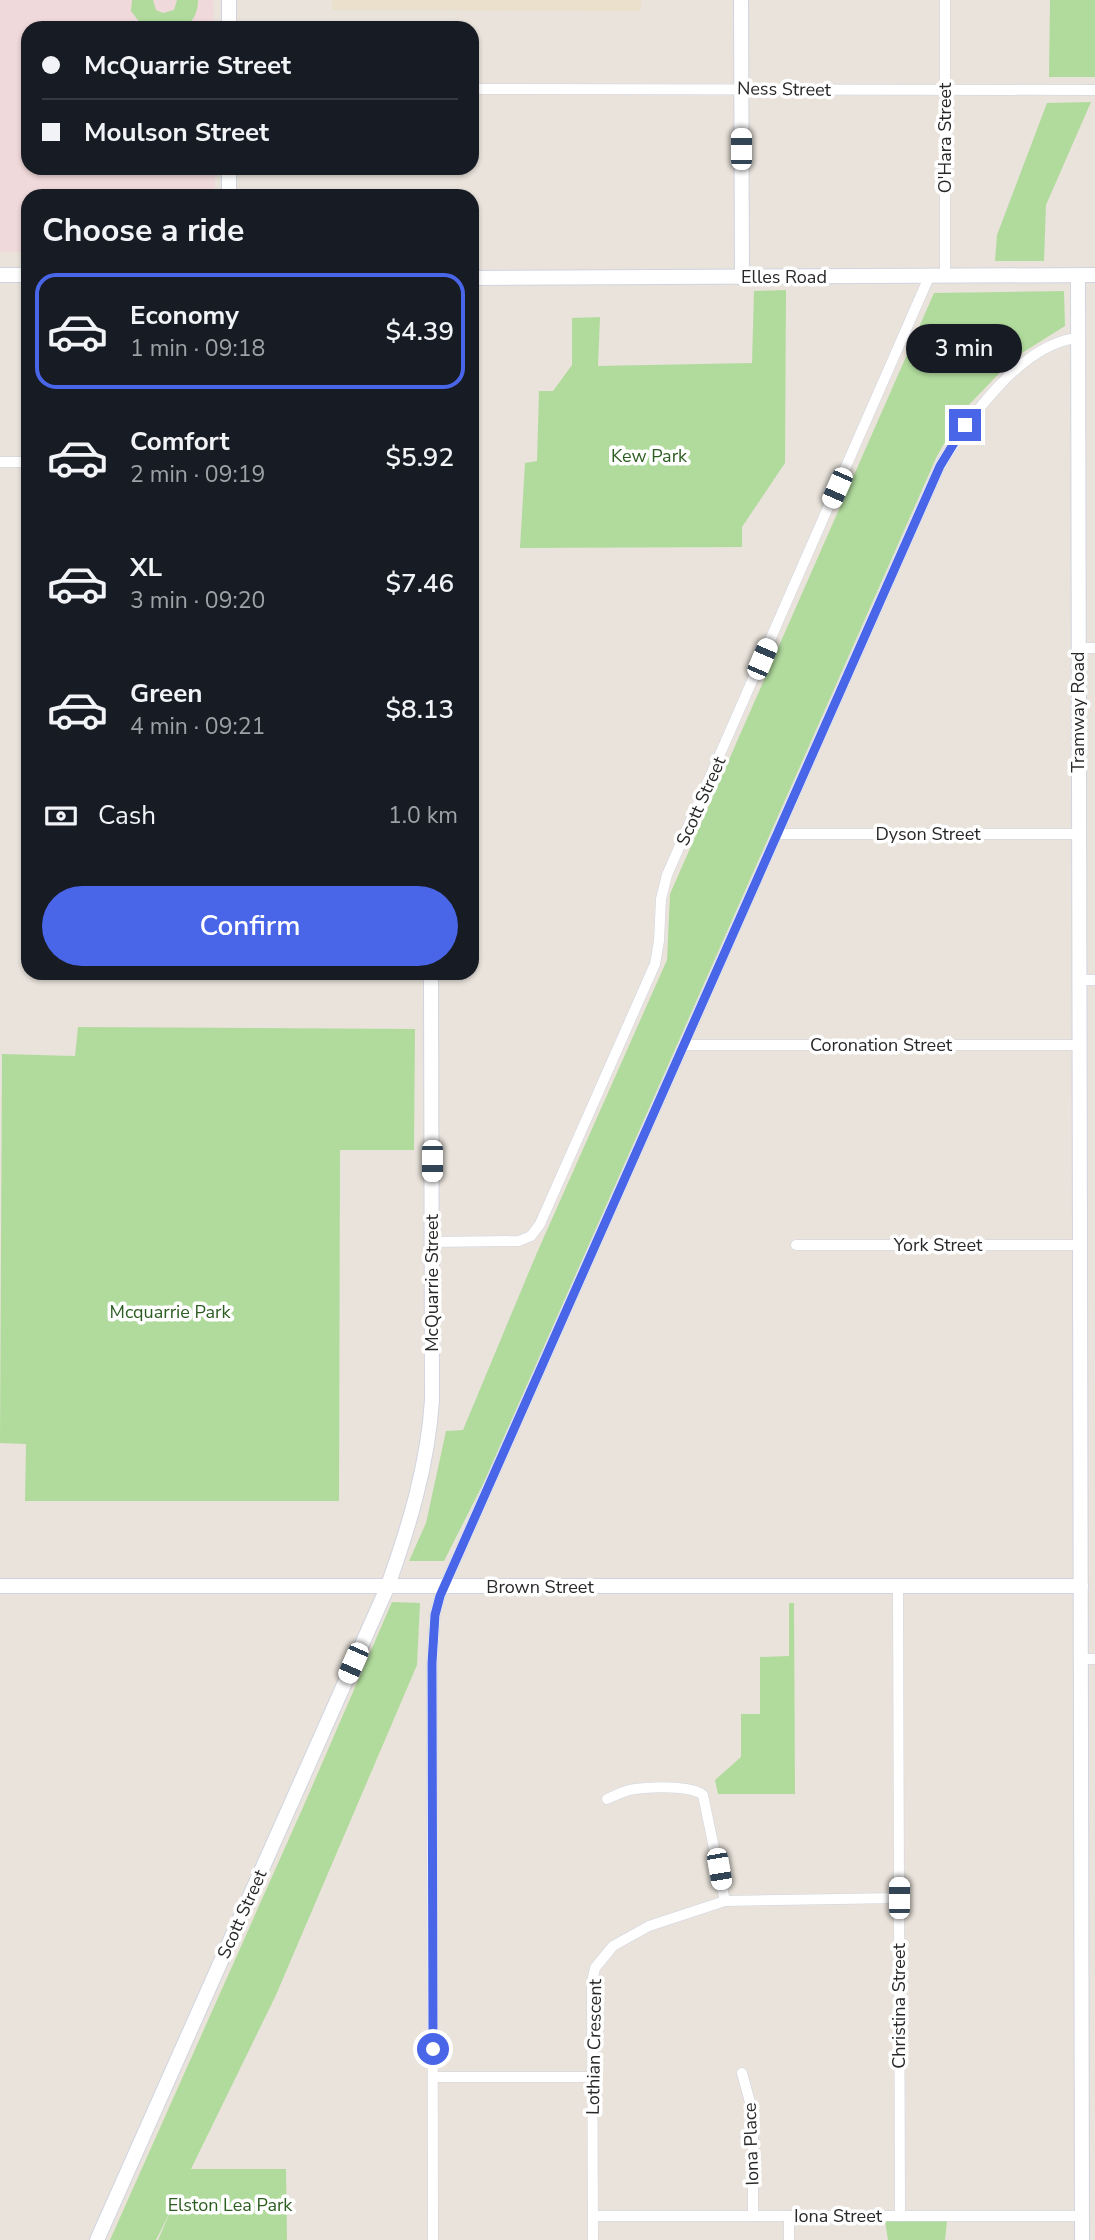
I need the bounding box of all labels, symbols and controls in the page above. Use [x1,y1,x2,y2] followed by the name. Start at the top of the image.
[84,48,291,83] text: McQuarrie Street
[737,76,832,102] street label: Ness Street
[933,82,957,193] street label: O'Hara Street
[84,115,269,150] text: Moulson Street
[731,128,752,170] car
[42,209,244,252] text: Choose a ride
[741,265,827,289] street label: Elles Road
[130,298,239,333] text: Economy
[46,300,109,363] icon: car
[385,314,454,349] text: $4.39
[907,324,1023,372] callout: 3 min
[130,333,265,364] text: 1 min · 09:18
[935,333,993,364] text: 3 min
[949,409,981,441] route end
[130,424,230,459] text: Comfort
[46,426,109,489] icon: car
[385,440,454,475] text: $5.92
[611,444,688,468] park label: Kew Park
[130,459,265,490] text: 2 min · 09:19
[819,465,856,511] car
[130,550,162,585] text: XL
[46,552,109,615] icon: car
[385,566,454,601] text: $7.46
[130,585,265,616] text: 3 min · 09:20
[745,636,780,682] car
[1066,652,1090,772] street label: Tramway Road
[130,676,203,711] text: Green
[46,678,109,741] icon: car
[385,692,454,727] text: $8.13
[130,711,265,742] text: 4 min · 09:21
[671,752,732,849] street label: Scott Street
[42,797,80,835] icon: cash
[98,798,156,833] text: Cash
[388,800,458,831] text: 1.0 km
[875,822,981,846] street label: Dyson Street
[42,886,458,966] button: Confirm
[810,1033,953,1057] street label: Coronation Street
[422,1140,443,1182] car
[420,1214,444,1352] street label: McQuarrie Street
[893,1233,983,1257] street label: York Street
[110,1300,231,1324] park label: Mcquarrie Park
[486,1575,594,1599] street label: Brown Street
[335,1640,372,1686] car
[706,1846,733,1892] car
[212,1865,273,1962] street label: Scott Street
[889,1877,910,1919] car
[887,1943,911,2069] street label: Christina Street
[581,1978,607,2115] street label: Lothian Crescent
[417,2033,449,2065] route start
[738,2102,764,2186] street label: Iona Place
[168,2193,293,2217] park label: Elston Lea Park
[794,2204,883,2228] street label: Iona Street

